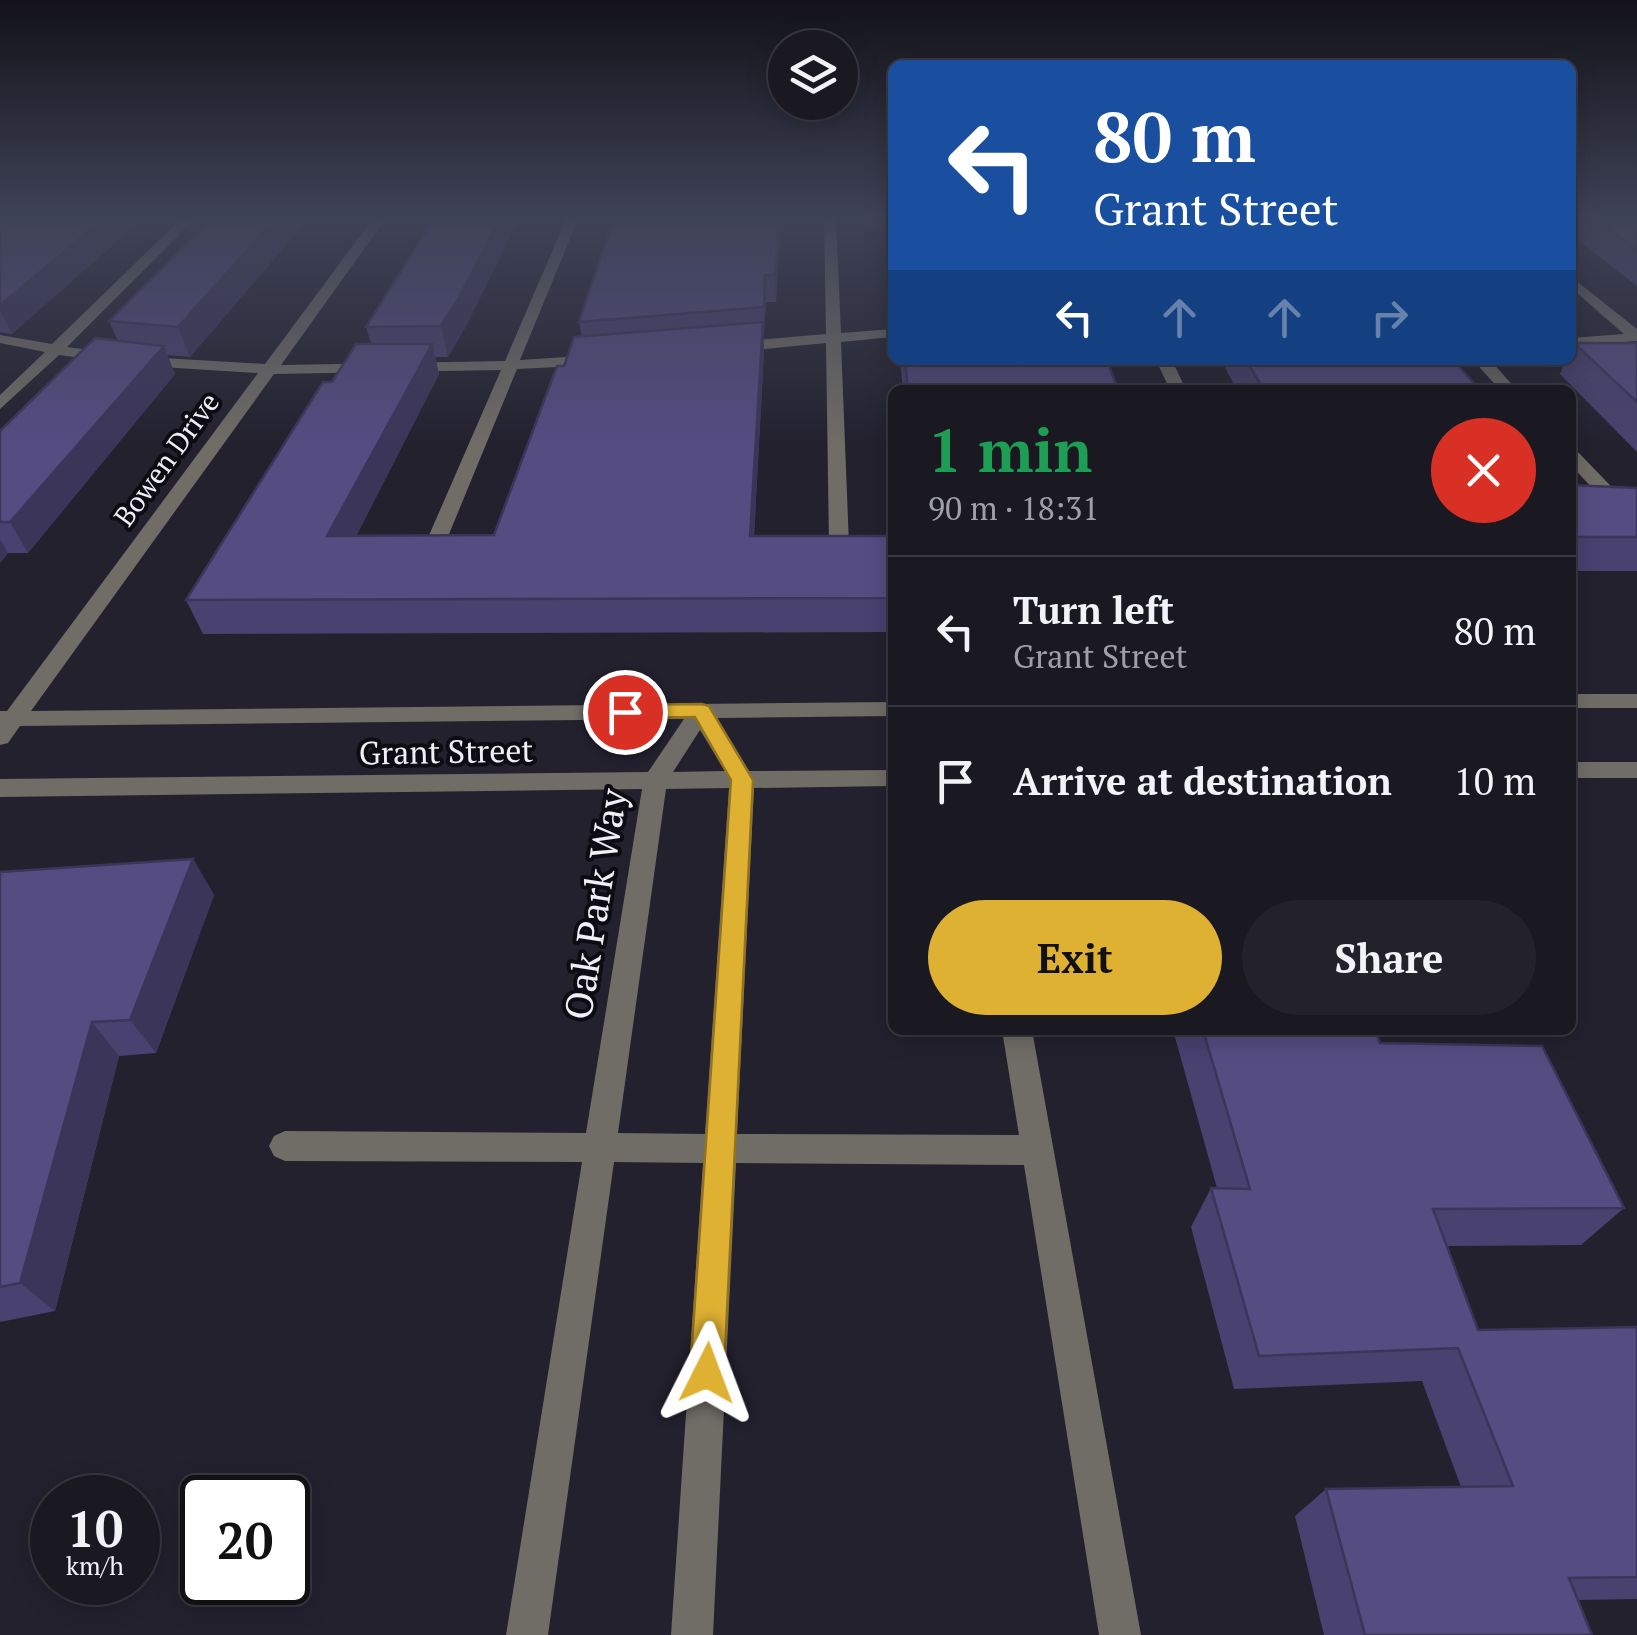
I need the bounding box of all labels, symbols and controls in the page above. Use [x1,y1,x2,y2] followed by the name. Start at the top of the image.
[768,30,858,120] map controls
[768,30,858,120] button: layers
[1093,89,1256,182] text: 80 m
[928,100,1058,230] icon: left
[1093,178,1338,238] text: Grant Street
[1047,290,1102,345] icon: left
[1152,290,1207,345] icon: ahead
[1257,290,1312,345] icon: ahead
[1362,290,1417,345] icon: right
[105,385,227,533] street label: Bowen Drive
[928,410,1092,489] text: 1 min
[1431,418,1536,523] button: close
[928,487,1099,529] text: 90 m · 18:31
[1013,585,1174,635] text: Turn left
[928,604,983,659] icon: left
[1453,606,1536,656] text: 80 m
[1013,635,1188,677] text: Grant Street
[583,670,668,755] pin
[598,685,653,740] icon: arrive
[358,728,534,774] street label: Grant Street
[928,754,983,809] icon: arrive
[1013,756,1392,806] text: Arrive at destination
[1453,756,1536,806] text: 10 m
[552,784,638,1023] street label: Oak Park Way
[928,900,1222,1015] button: Exit
[1242,900,1536,1015] button: Share
[655,1321,759,1425] position arrow
[180,1475,310,1605] speed limit sign: 20
[67,1495,123,1561] text: 10
[66,1549,124,1582] text: km/h

